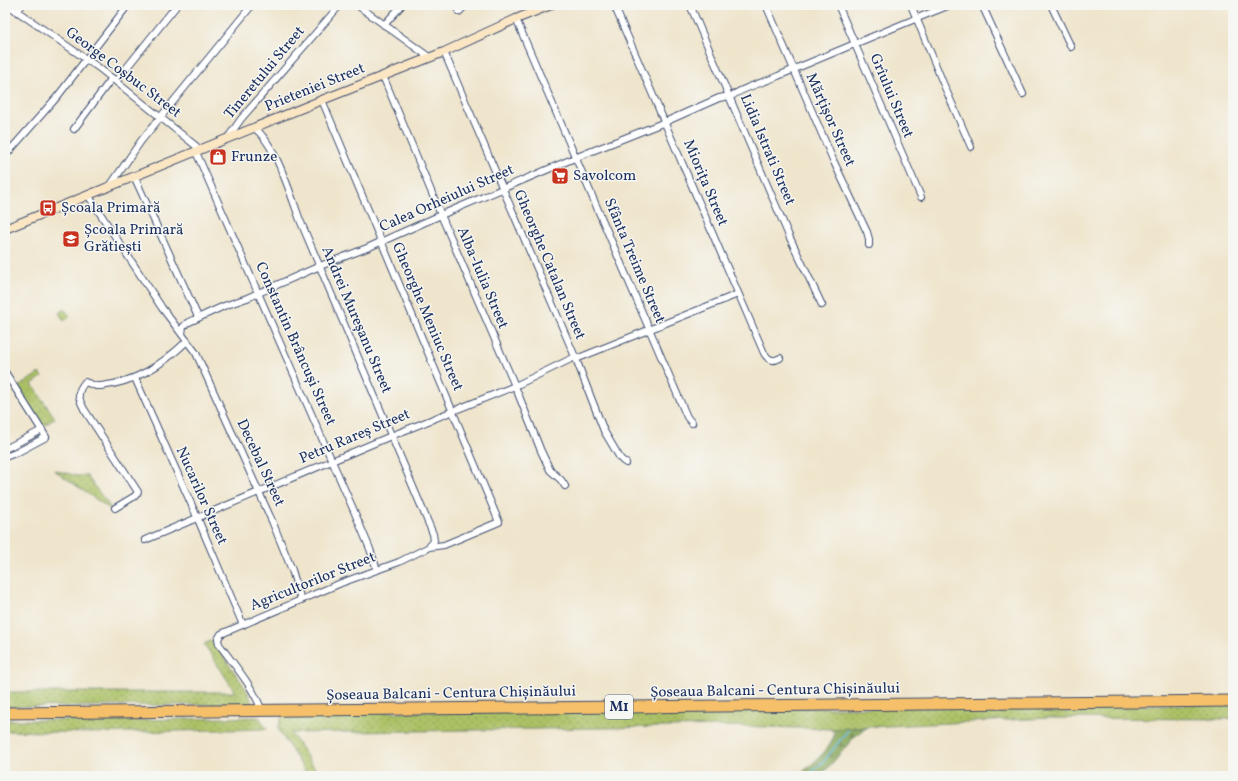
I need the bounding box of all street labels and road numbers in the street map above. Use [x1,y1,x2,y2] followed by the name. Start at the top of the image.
[61,22,185,124] street label: George Coșbuc Street
[220,22,310,124] street label: Tineretului Street
[864,50,918,142] street label: Grîului Street
[262,58,368,118] street label: Prieteniei Street
[800,70,860,170] street label: Mărțișor Street
[734,91,800,209] street label: Lidia Istrati Street
[677,136,733,230] street label: Miorița Street
[376,160,518,238] street label: Calea Orheiului Street
[508,187,590,343] street label: Gheorghe Catalan Street
[598,195,670,327] street label: Sfânta Treime Street
[451,224,513,332] street label: Alba-Iulia Street
[386,239,468,395] street label: Gheorghe Meniuc Street
[315,243,397,397] street label: Andrei Mureșanu Street
[249,259,341,429] street label: Constantin Brâncuși Street
[296,404,414,470] street label: Petru Rareș Street
[231,416,289,510] street label: Decebal Street
[170,443,232,549] street label: Nucarilor Street
[247,547,379,617] street label: Agricultorilor Street
[650,678,900,704] street label: Șoseaua Balcani - Centura Chișinăului
[326,681,576,707] street label: Șoseaua Balcani - Centura Chișinăului
[605,695,633,719] road number: M1

